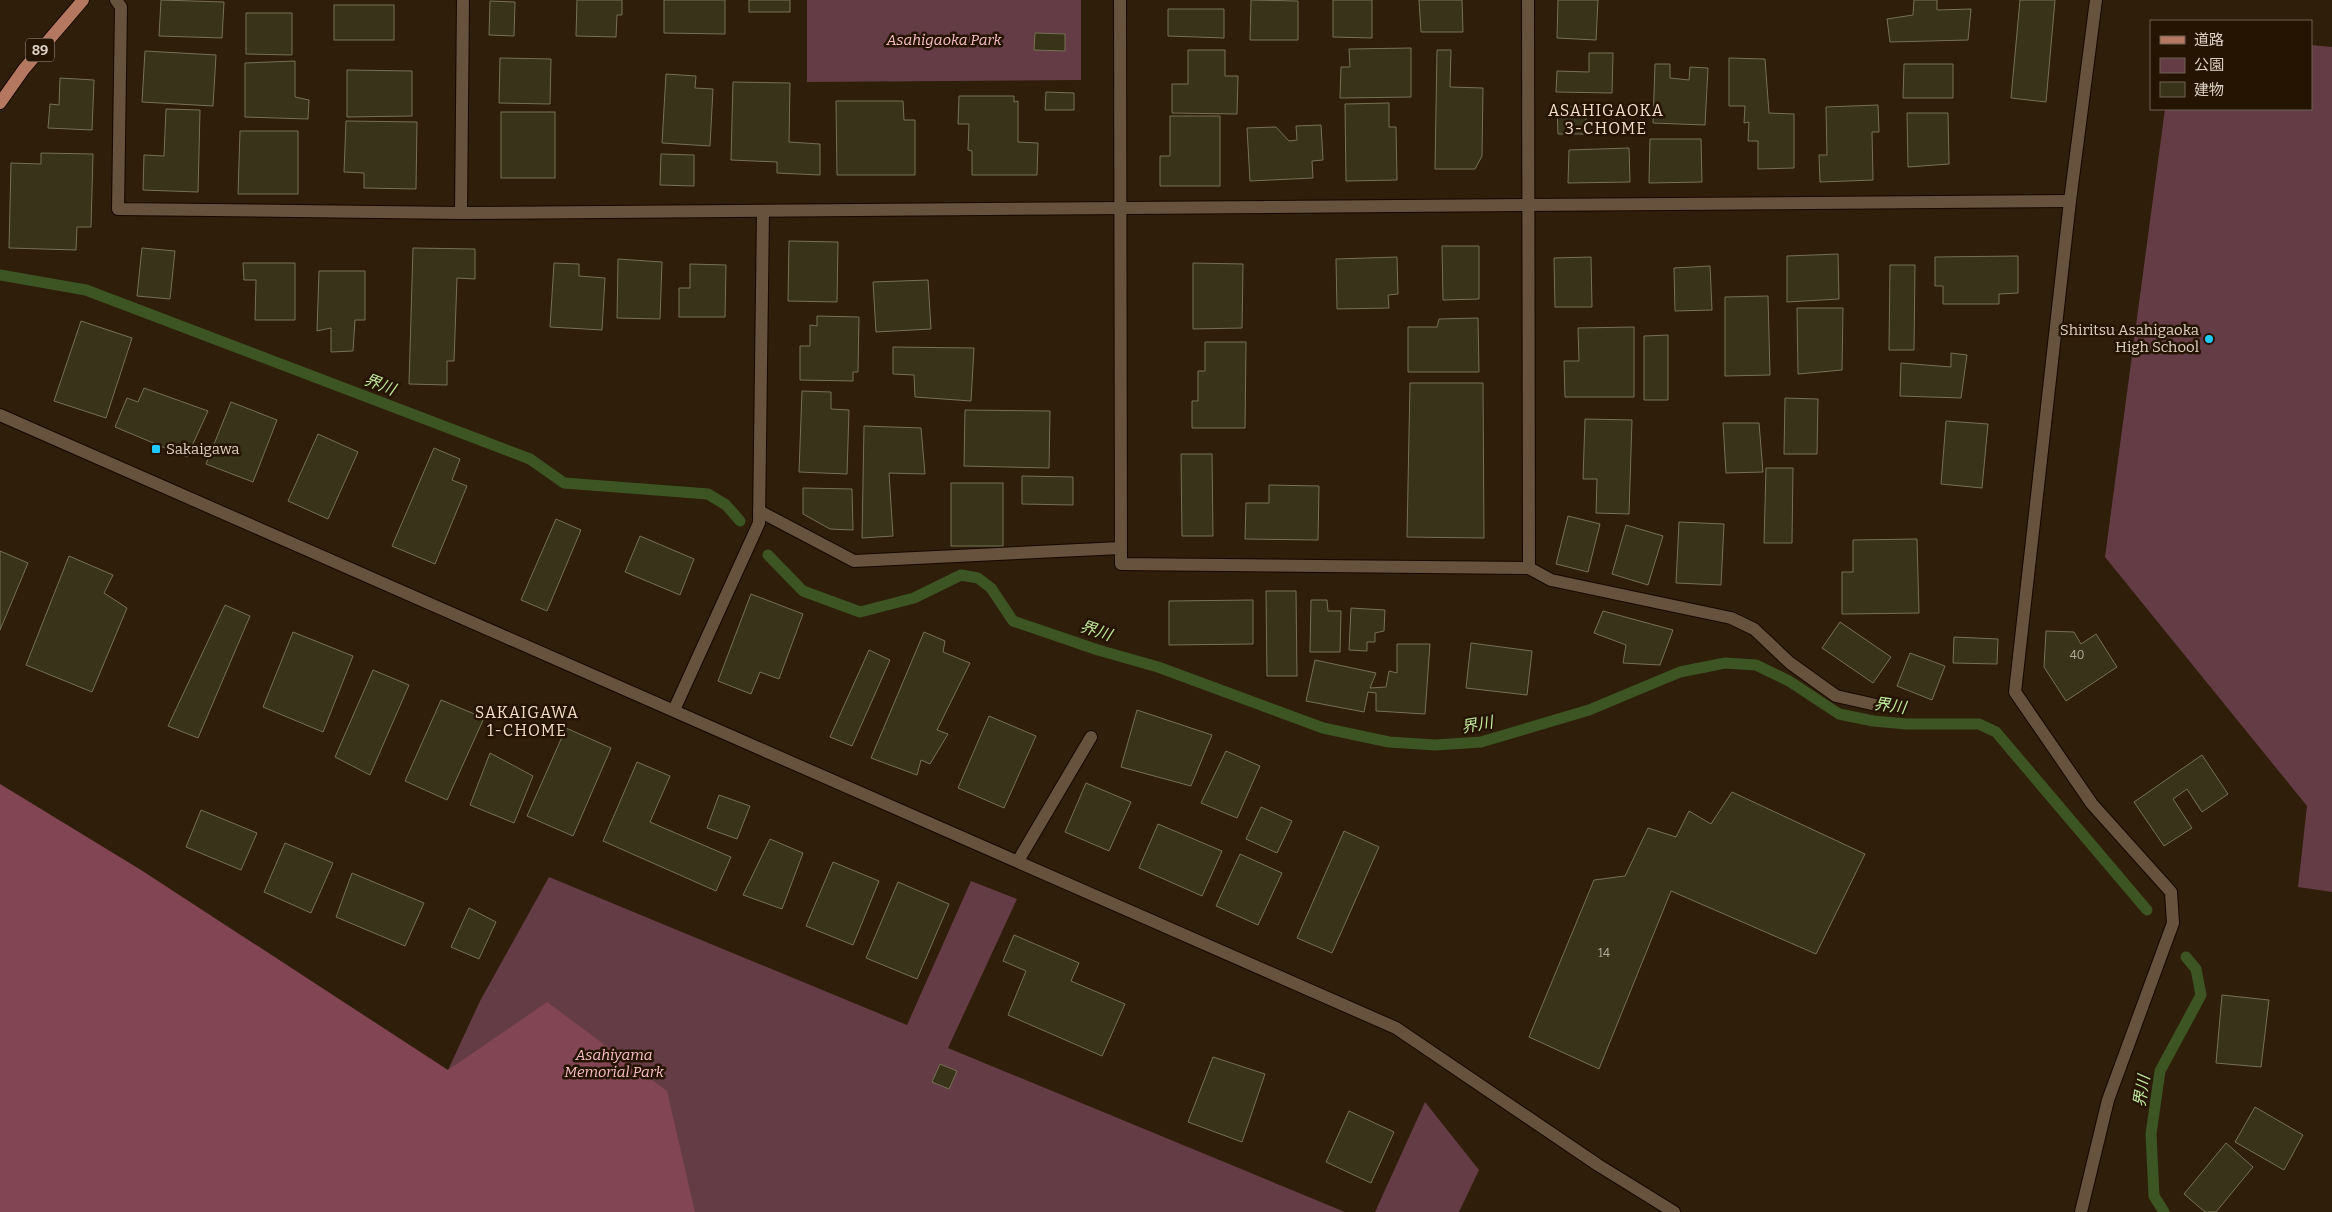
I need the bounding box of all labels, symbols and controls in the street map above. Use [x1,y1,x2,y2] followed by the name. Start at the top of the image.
[2150,20,2312,110] legend
[885,31,1002,49] park label: Asahigaoka Park
[2194,31,2224,49] text: 道路
[26,38,54,62] road number: 89
[2194,56,2224,74] text: 公園
[2194,81,2224,99] text: 建物
[1548,101,1664,138] district label: ASAHIGAOKA 3-CHOME
[2060,321,2199,356] place label: Shiritsu Asahigaoka High School
[2203,333,2215,345] marker: Shiritsu Asahigaoka High School
[361,370,400,400] water label: 界川
[166,440,240,458] place label: Sakaigawa
[150,443,162,455] marker: Sakaigawa
[1078,616,1116,645] water label: 界川
[2070,648,2084,662] house number: 40
[1873,694,1909,717] water label: 界川
[475,703,579,740] district label: SAKAIGAWA 1-CHOME
[1460,712,1496,737] water label: 界川
[1598,946,1610,960] house number: 14
[564,1046,665,1081] park label: Asahiyama Memorial Park
[2130,1072,2154,1108] water label: 界川

